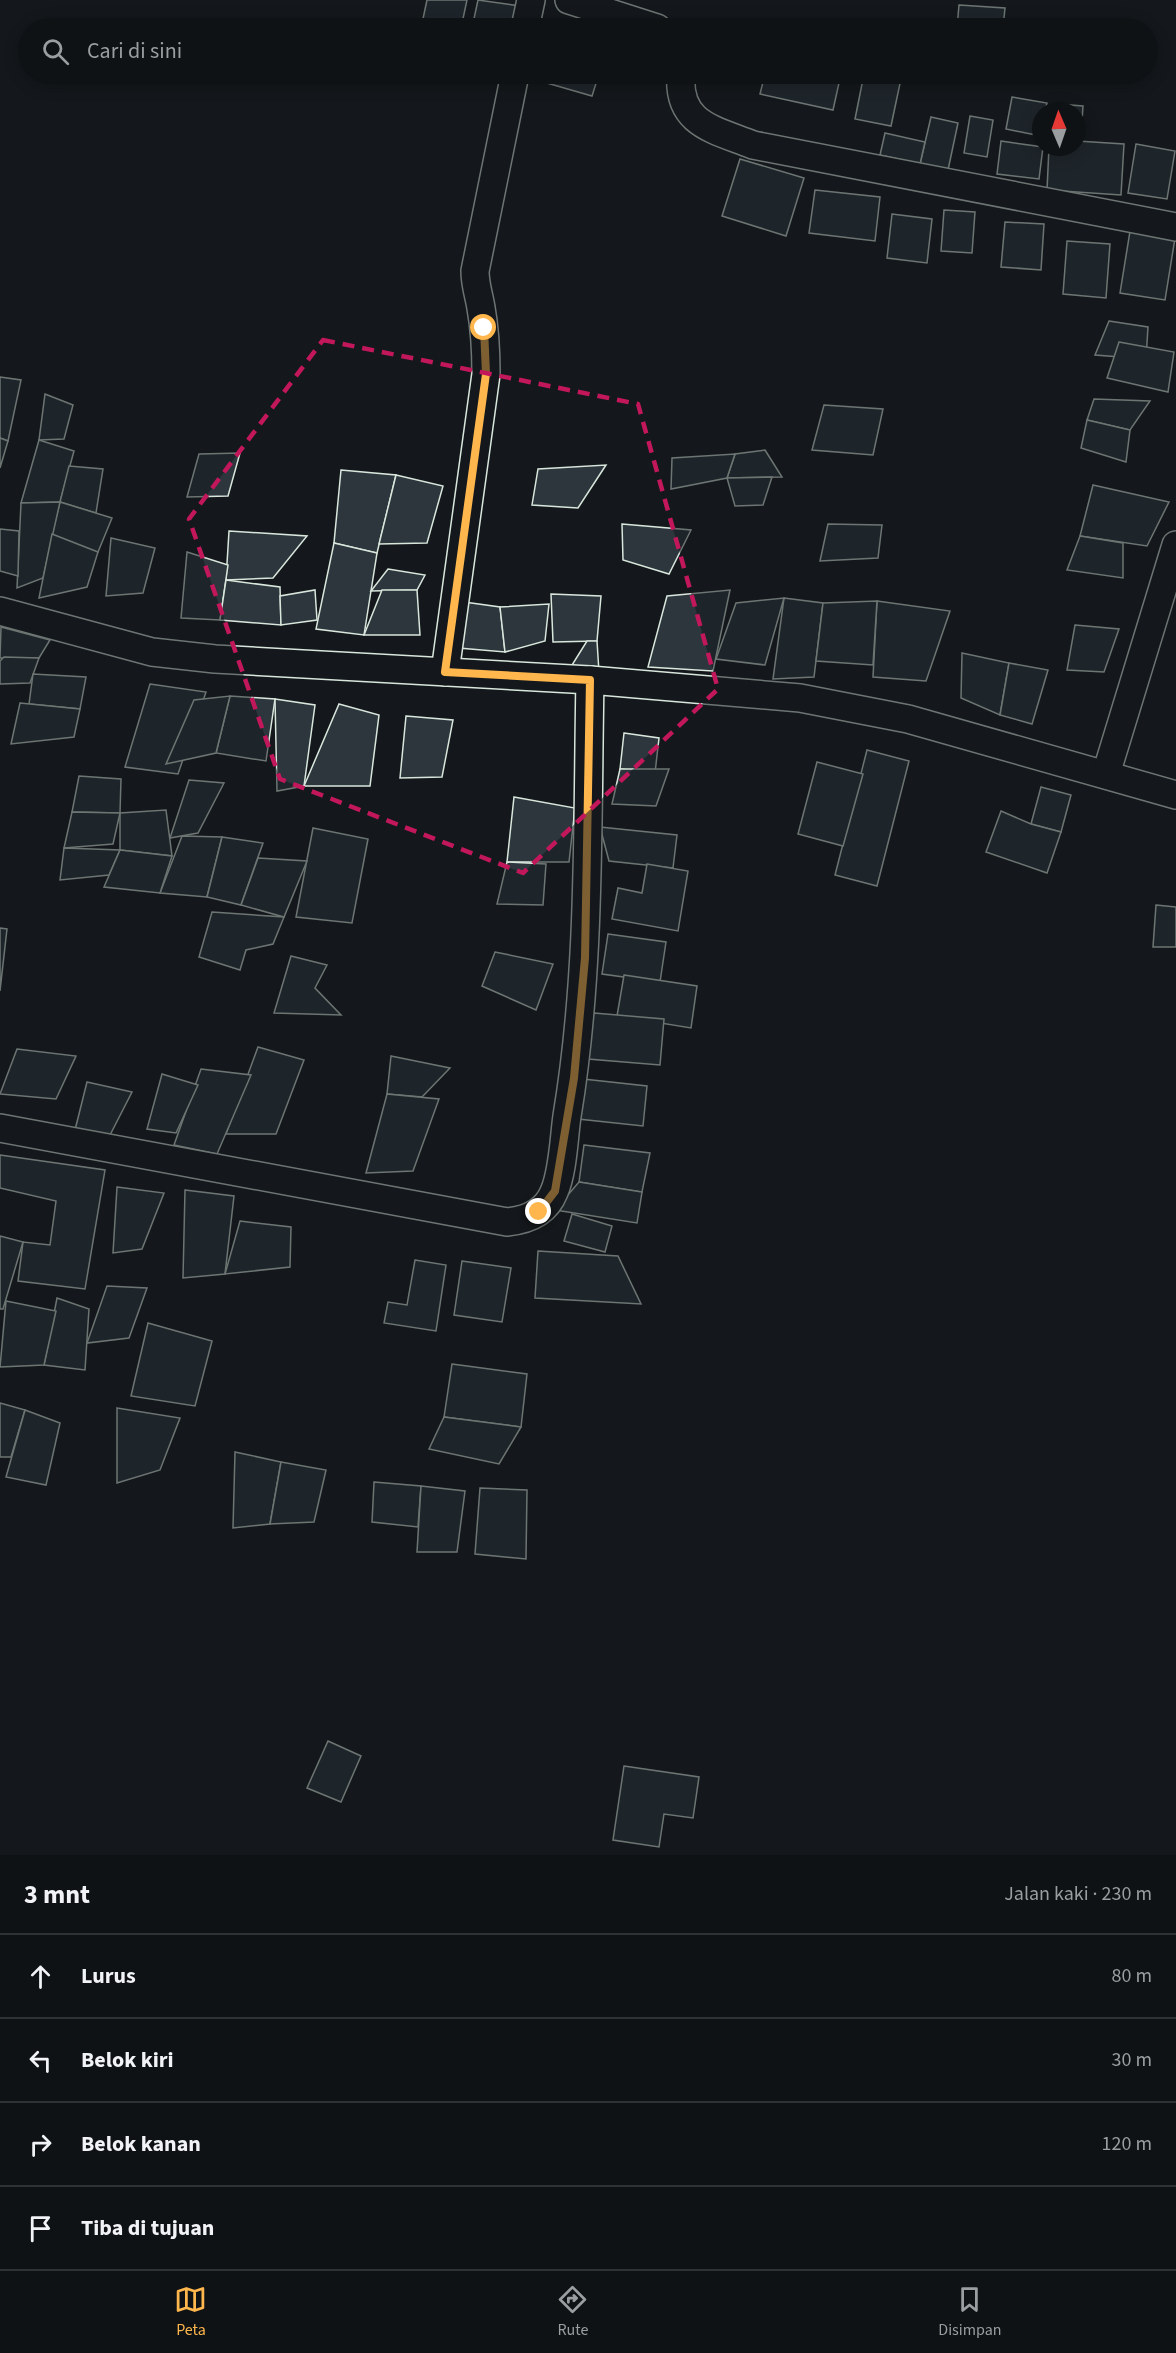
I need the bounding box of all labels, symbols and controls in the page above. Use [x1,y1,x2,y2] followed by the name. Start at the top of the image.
[18,18,1158,84] search box
[39,35,72,68] icon: search
[87,35,182,67] text: Cari di sini
[1032,102,1086,156] north arrow
[470,314,496,340] route start
[525,1198,551,1224] route end
[24,1876,90,1913] text: 3 mnt
[1004,1880,1152,1908] text: Jalan kaki · 230 m
[24,1960,57,1993] icon: ahead
[81,1960,136,1992] text: Lurus
[1112,1962,1152,1990] text: 80 m
[24,2044,57,2077] icon: left
[81,2044,174,2076] text: Belok kiri
[1112,2046,1152,2074] text: 30 m
[24,2128,57,2161] icon: right
[81,2128,201,2160] text: Belok kanan
[1102,2130,1152,2158] text: 120 m
[24,2212,57,2245] icon: arrive
[81,2212,214,2244] text: Tiba di tujuan
[174,2283,207,2341] tab: Peta
[556,2283,589,2341] tab: Rute
[938,2283,1002,2341] tab: Disimpan

